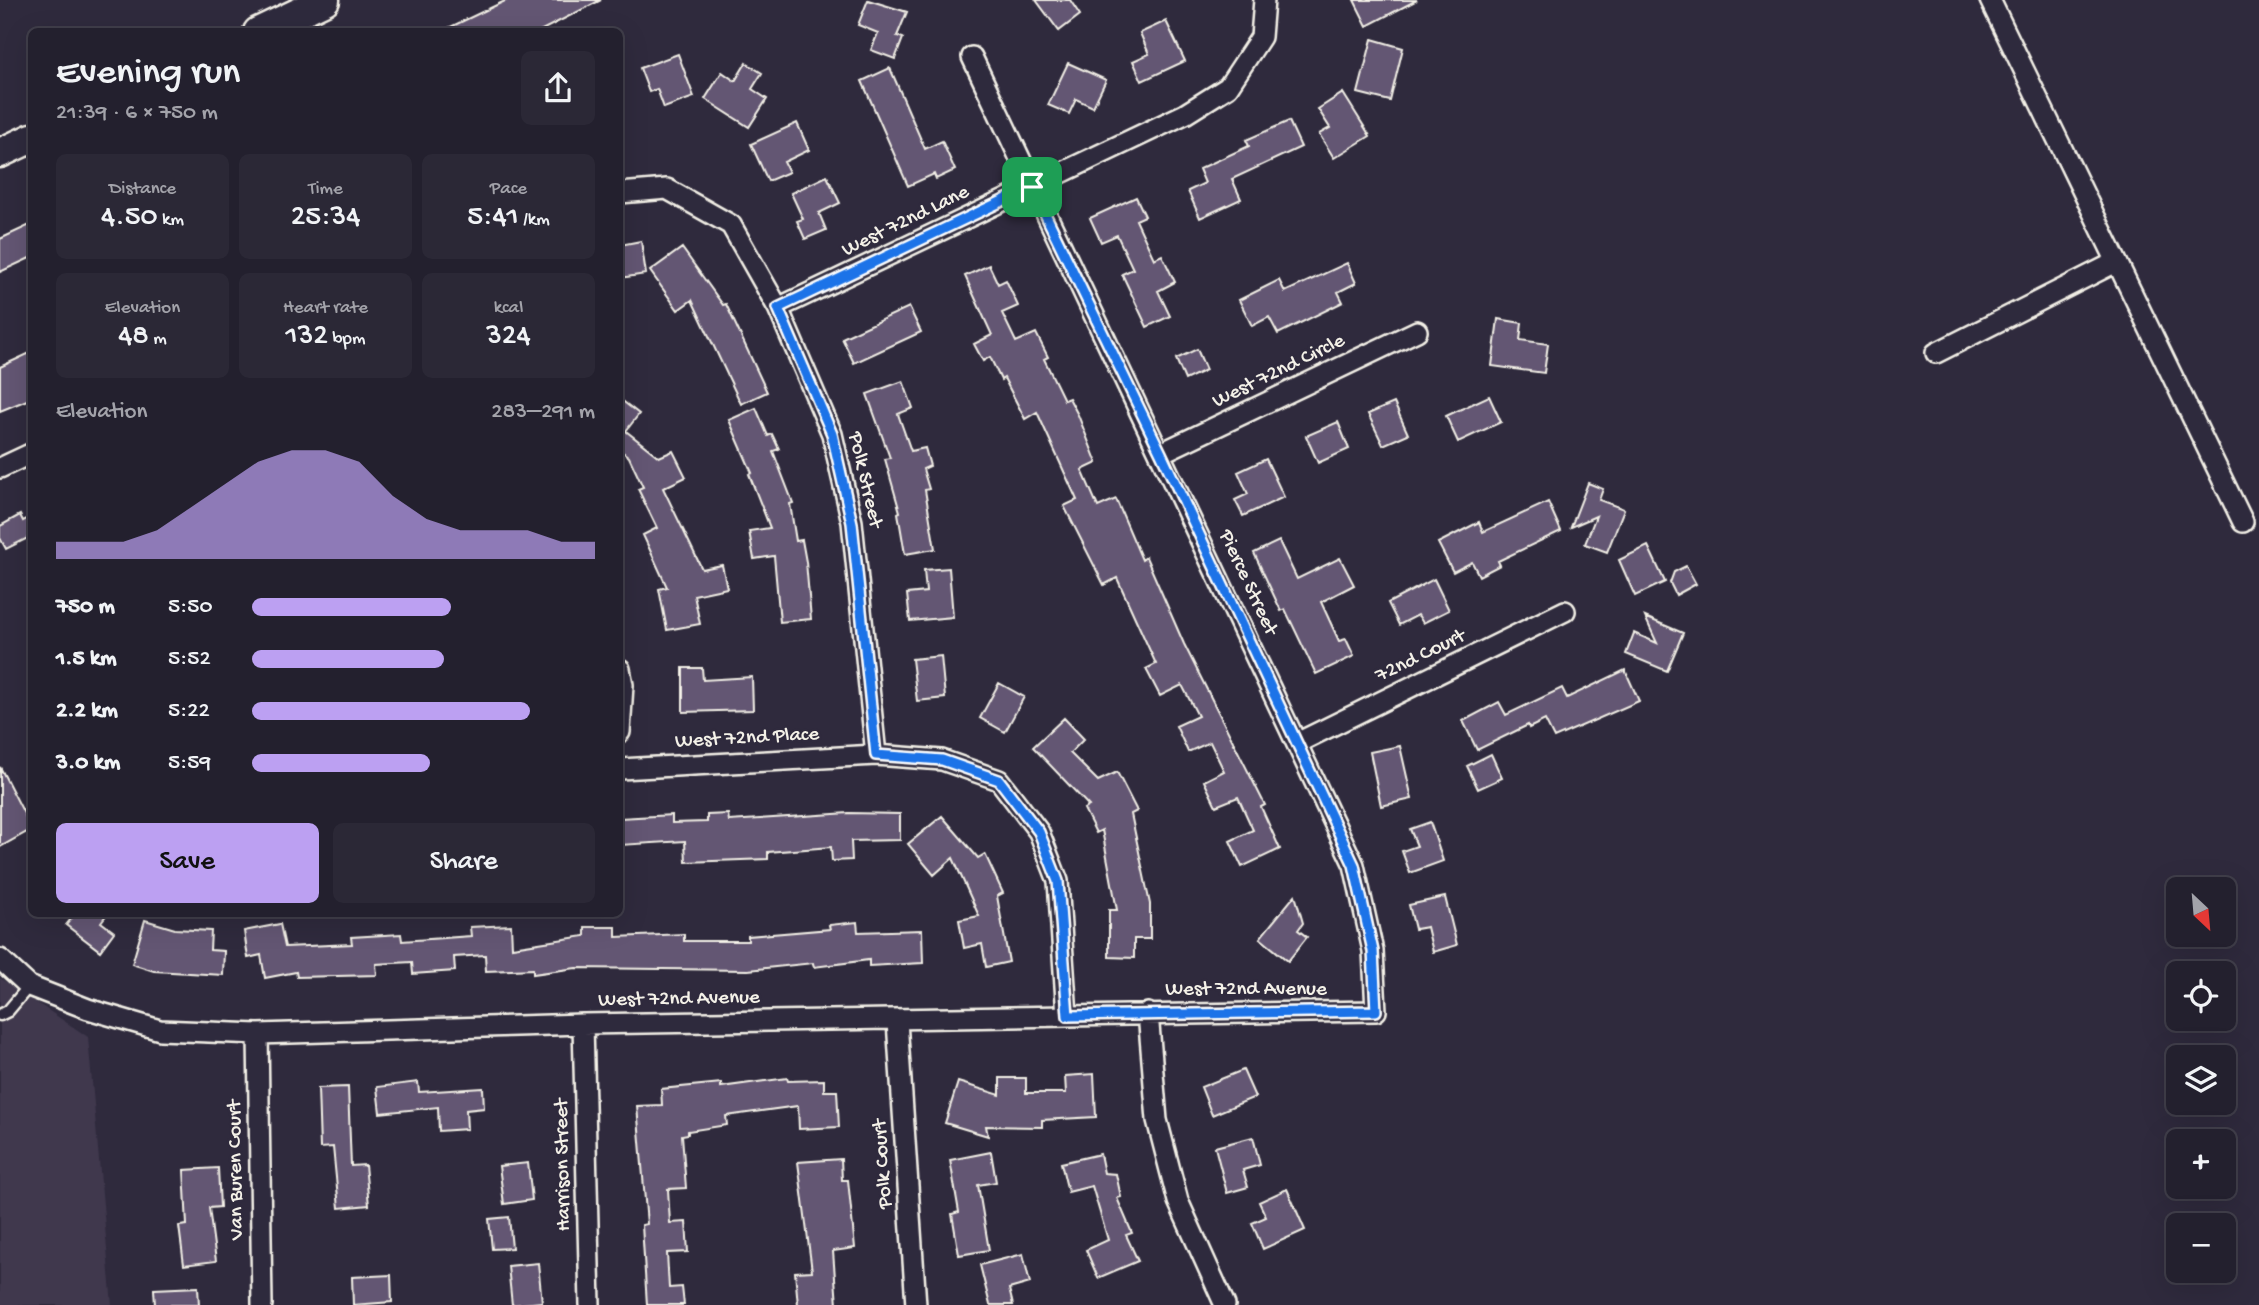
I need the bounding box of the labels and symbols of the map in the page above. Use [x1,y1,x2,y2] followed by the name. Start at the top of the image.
[1002,157,1062,217] pin
[838,180,975,264] street label: West 72nd Lane
[1209,329,1350,415] street label: West 72nd Circle
[841,429,888,533] street label: Polk Street
[1211,525,1283,642] street label: Pierce Street
[1371,624,1472,690] street label: 72nd Court
[674,723,821,755] street label: West 72nd Place
[2166,877,2236,947] north arrow
[1165,978,1328,1003] street label: West 72nd Avenue
[598,986,761,1014] street label: West 72nd Avenue
[550,1096,578,1232] street label: Harrison Street
[223,1097,251,1241] street label: Van Buren Court
[868,1116,900,1211] street label: Polk Court

